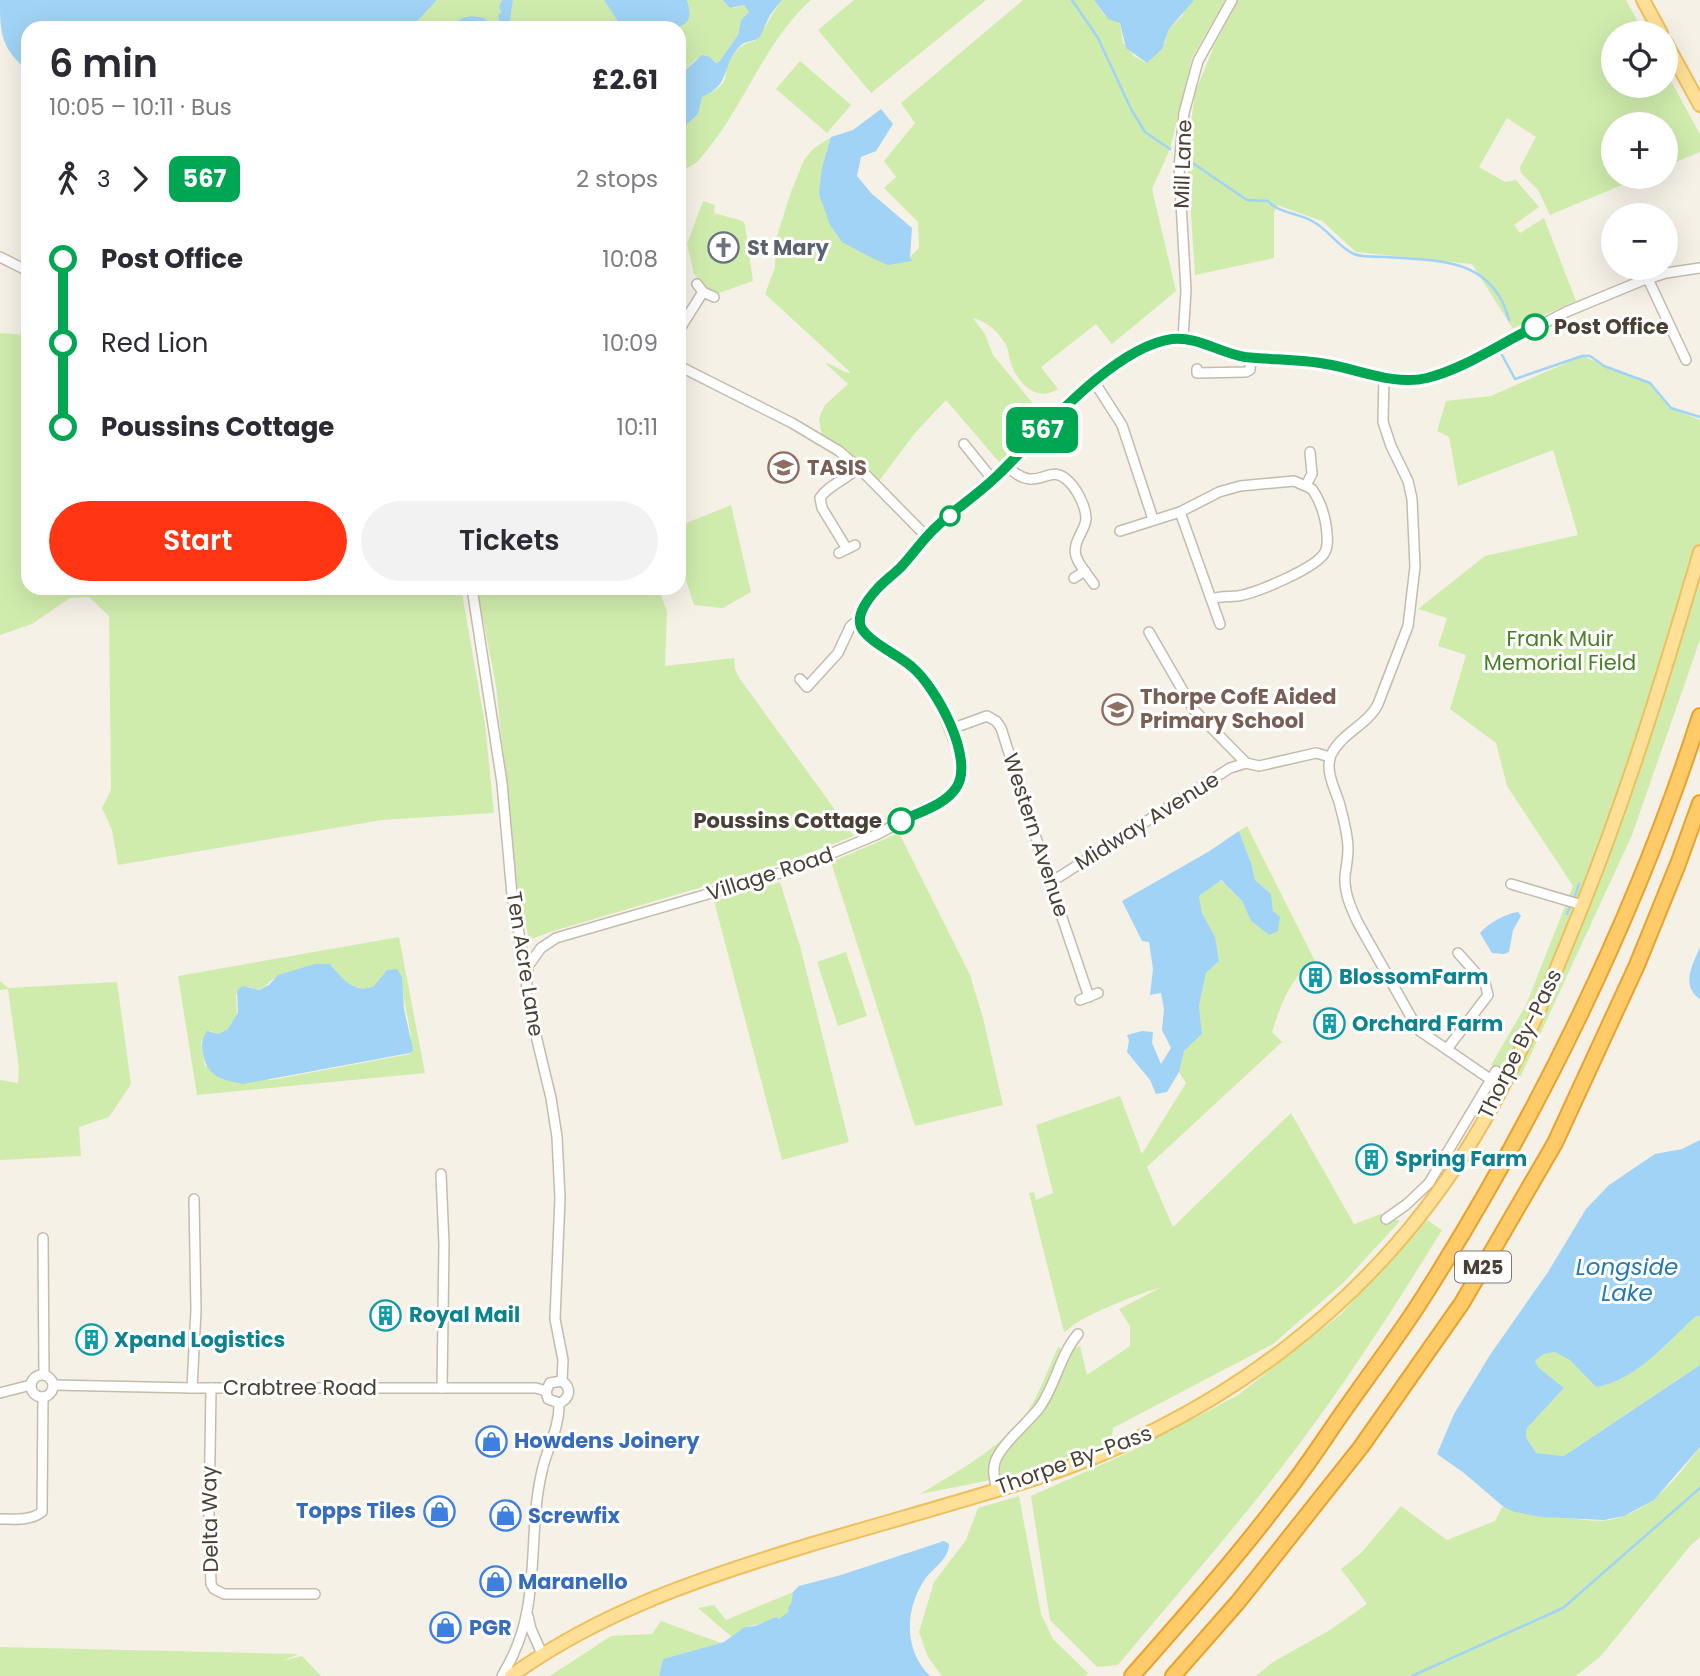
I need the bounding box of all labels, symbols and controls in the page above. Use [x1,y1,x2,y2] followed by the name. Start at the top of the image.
[1601,21,1678,280] map controls
[1601,21,1678,98] button: locate
[49,37,158,90] text: 6 min
[592,62,658,98] text: £2.61
[49,91,232,123] text: 10:05 – 10:11 · Bus
[1601,112,1678,189] button: +
[1166,119,1199,209] street label: Mill Lane
[49,160,87,198] icon: walk
[121,160,159,198] icon: forward
[183,162,226,195] text: 567
[97,163,111,195] text: 3
[576,163,658,195] text: 2 stops
[1601,203,1678,280] button: −
[707,231,741,265] church icon: St Mary
[747,233,829,262] place label: St Mary
[101,241,243,277] text: Post Office
[602,243,658,275] text: 10:08
[1554,312,1669,341] place label: Post Office
[1522,314,1548,340] marker: Post Office
[101,325,208,361] text: Red Lion
[602,327,658,359] text: 10:09
[1002,407,1082,453] line badge: 567
[101,409,334,445] text: Poussins Cottage
[617,411,658,443] text: 10:11
[1020,413,1064,446] text: 567
[767,451,801,485] school or university icon: TASIS
[807,453,867,482] place label: TASIS
[49,501,347,581] button: Start
[361,501,658,581] button: Tickets
[940,506,960,526] unlabelled marker
[1484,624,1636,677] park label: Frank Muir Memorial Field
[1140,682,1336,735] place label: Thorpe CofE Aided Primary School
[1100,692,1134,726] school or university icon: Thorpe CofE Aided Primary School
[996,749,1077,921] street label: Western Avenue
[1069,765,1224,877] street label: Midway Avenue
[694,806,882,835] place label: Poussins Cottage
[888,808,914,834] marker: Poussins Cottage
[703,839,837,908] street label: Village Road
[500,889,551,1039] street label: Ten Acre Lane
[1299,960,1333,994] building icon: BlossomFarm
[1339,962,1488,991] place label: BlossomFarm
[1471,964,1568,1124] street label: Thorpe By-Pass
[1312,1007,1346,1041] building icon: Orchard Farm
[1352,1009,1503,1038] place label: Orchard Farm
[1355,1142,1389,1176] building icon: Spring Farm
[1395,1144,1527,1173] place label: Spring Farm
[1576,1251,1678,1309] water label: Longside Lake
[1455,1252,1511,1282] road number: M25
[369,1298,403,1332] building icon: Royal Mail
[409,1300,520,1329] place label: Royal Mail
[74,1323,108,1357] building icon: Xpand Logistics
[114,1325,285,1354] place label: Xpand Logistics
[223,1373,377,1402] street label: Crabtree Road
[992,1418,1156,1501] street label: Thorpe By-Pass
[474,1424,508,1458] shop icon: Howdens Joinery
[514,1426,700,1455] place label: Howdens Joinery
[194,1465,225,1573] street label: Delta Way
[422,1494,456,1528] shop icon: Topps Tiles
[296,1496,416,1525] place label: Topps Tiles
[488,1499,522,1533] shop icon: Screwfix
[528,1501,620,1530] place label: Screwfix
[478,1565,512,1599] shop icon: Maranello
[518,1567,628,1596] place label: Maranello
[429,1611,463,1645] shop icon: PGR
[469,1613,512,1642] place label: PGR

